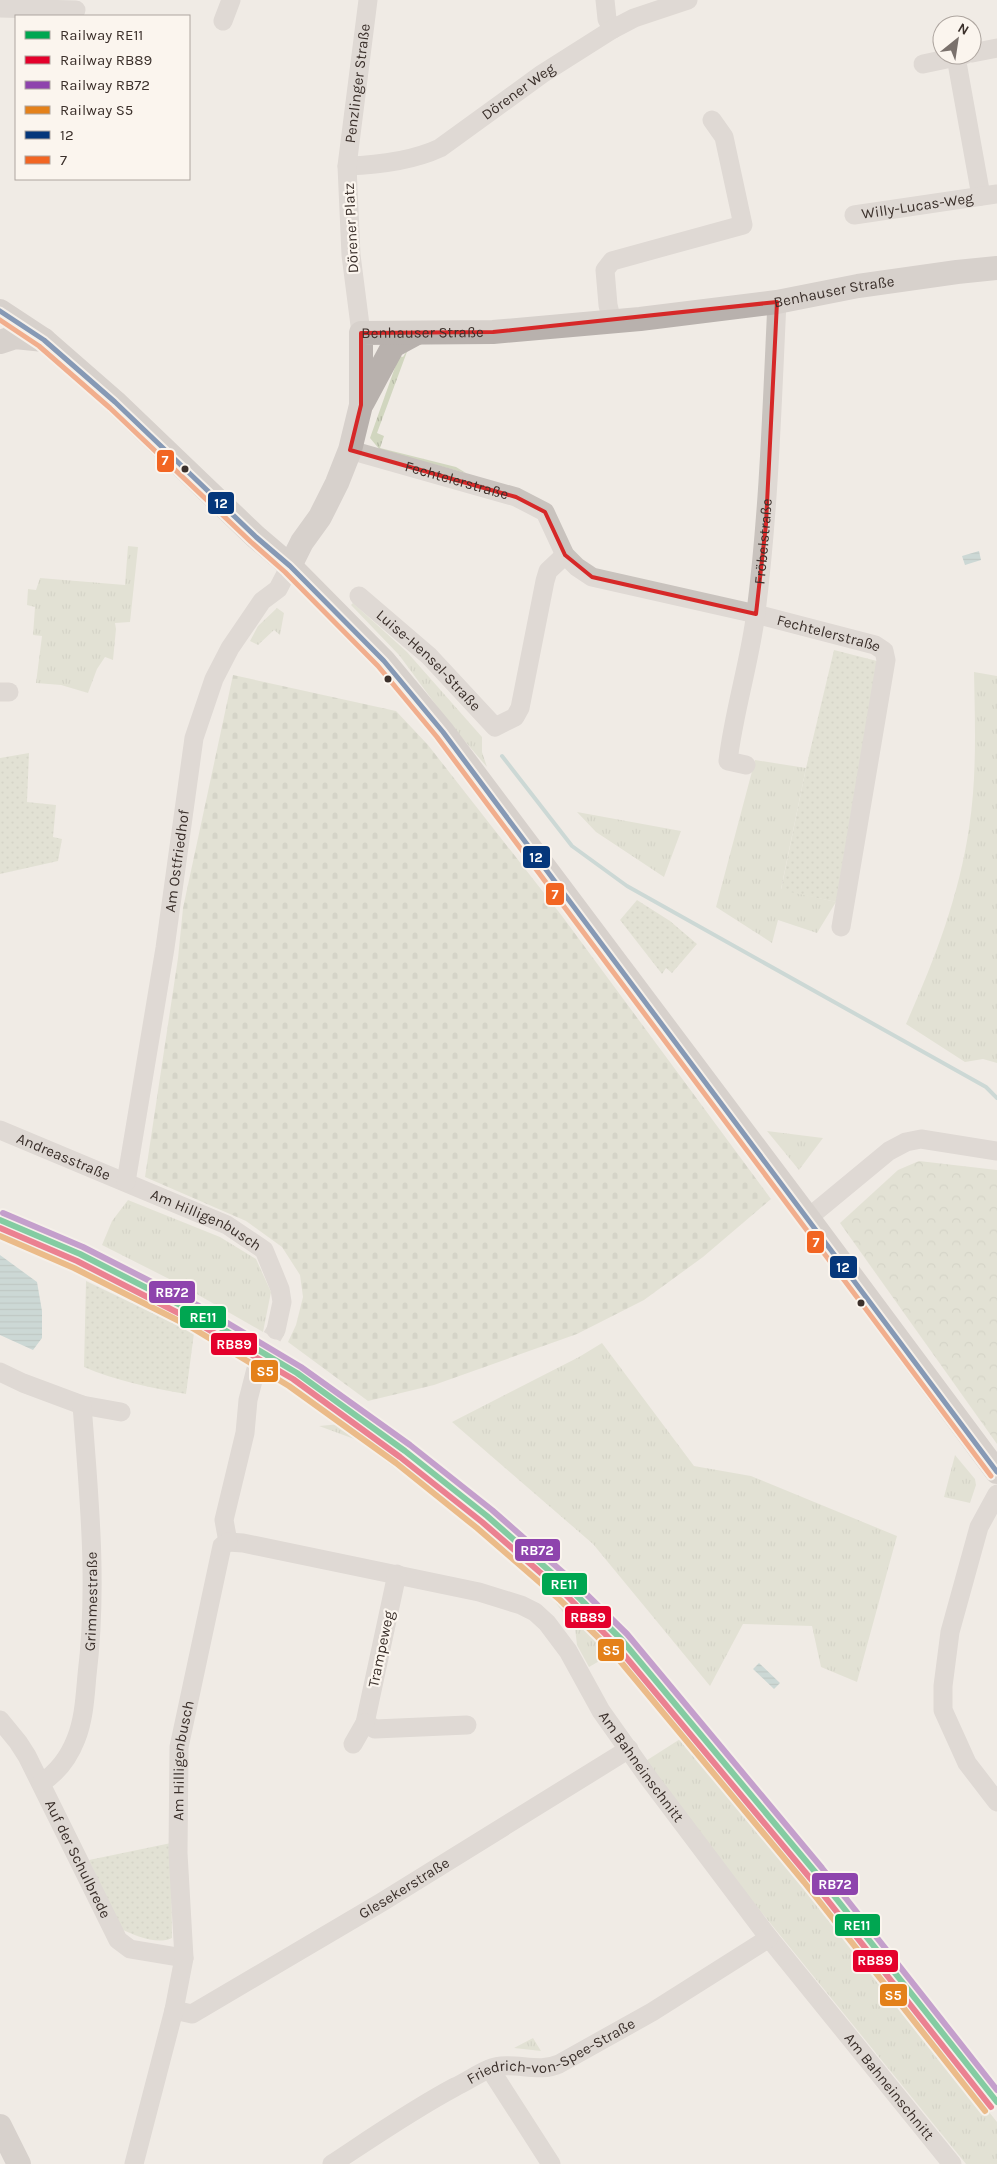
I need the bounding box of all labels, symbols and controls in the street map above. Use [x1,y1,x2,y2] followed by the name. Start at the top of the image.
[15,15,190,180] legend
[932,15,982,65] north arrow
[955,19,972,39] text: N
[341,23,374,144] street label: Penzlinger Straße
[60,26,143,44] text: Railway RE11
[60,51,152,69] text: Railway RB89
[478,59,559,124] street label: Dörener Weg
[60,76,150,94] text: Railway RB72
[60,101,133,119] text: Railway S5
[60,126,74,144] text: 12
[60,151,67,169] text: 7
[340,182,362,274] street label: Dörener Platz
[860,189,975,223] street label: Willy-Lucas-Weg
[772,272,895,311] street label: Benhauser Straße
[361,323,484,342] street label: Benhauser Straße
[156,449,175,473] line badge: 7
[162,452,169,469] text: 7
[403,457,511,503] street label: Fechtelerstraße
[180,464,190,474] unlabelled marker
[207,491,235,515] line badge: 12
[214,495,228,512] text: 12
[750,498,776,585] street label: Fröbelstraße
[373,606,485,715] street label: Luise-Hensel-Straße
[775,611,885,656] street label: Fechtelerstraße
[383,674,393,684] unlabelled marker
[161,808,193,914] street label: Am Ostfriedhof
[522,845,551,869] line badge: 12
[529,849,543,866] text: 12
[545,882,565,906] line badge: 7
[552,886,559,903] text: 7
[14,1129,113,1184] street label: Andreasstraße
[148,1185,265,1255] street label: Am Hilligenbusch
[806,1230,825,1254] line badge: 7
[813,1234,820,1251] text: 7
[829,1255,858,1279] line badge: 12
[836,1259,850,1276] text: 12
[148,1280,196,1304] line badge: RB72
[155,1284,189,1301] text: RB72
[856,1298,866,1308] unlabelled marker
[179,1305,227,1329] line badge: RE11
[189,1309,217,1326] text: RE11
[210,1332,258,1356] line badge: RB89
[216,1336,252,1353] text: RB89
[250,1359,279,1383] line badge: S5
[256,1363,274,1380] text: S5
[514,1538,561,1562] line badge: RB72
[520,1542,554,1559] text: RB72
[81,1551,101,1652] street label: Grimmestraße
[541,1572,588,1596] line badge: RE11
[550,1576,578,1593] text: RE11
[564,1605,612,1629] line badge: RB89
[364,1609,398,1689] street label: Trampeweg
[570,1609,606,1626] text: RB89
[597,1638,625,1662] line badge: S5
[602,1642,620,1659] text: S5
[169,1699,198,1821] street label: Am Hilligenbusch
[595,1708,688,1826] street label: Am Bahneinschnitt
[41,1797,115,1921] street label: Auf der Schulbrede
[356,1854,453,1923] street label: Glesekerstraße
[811,1872,859,1896] line badge: RB72
[818,1876,852,1893] text: RB72
[834,1913,881,1937] line badge: RE11
[843,1917,871,1934] text: RE11
[852,1949,899,1973] line badge: RB89
[857,1952,893,1969] text: RB89
[879,1983,908,2007] line badge: S5
[884,1987,902,2004] text: S5
[463,2014,638,2088] street label: Friedrich-von-Spee-Straße
[841,2029,938,2144] street label: Am Bahneinschnitt

